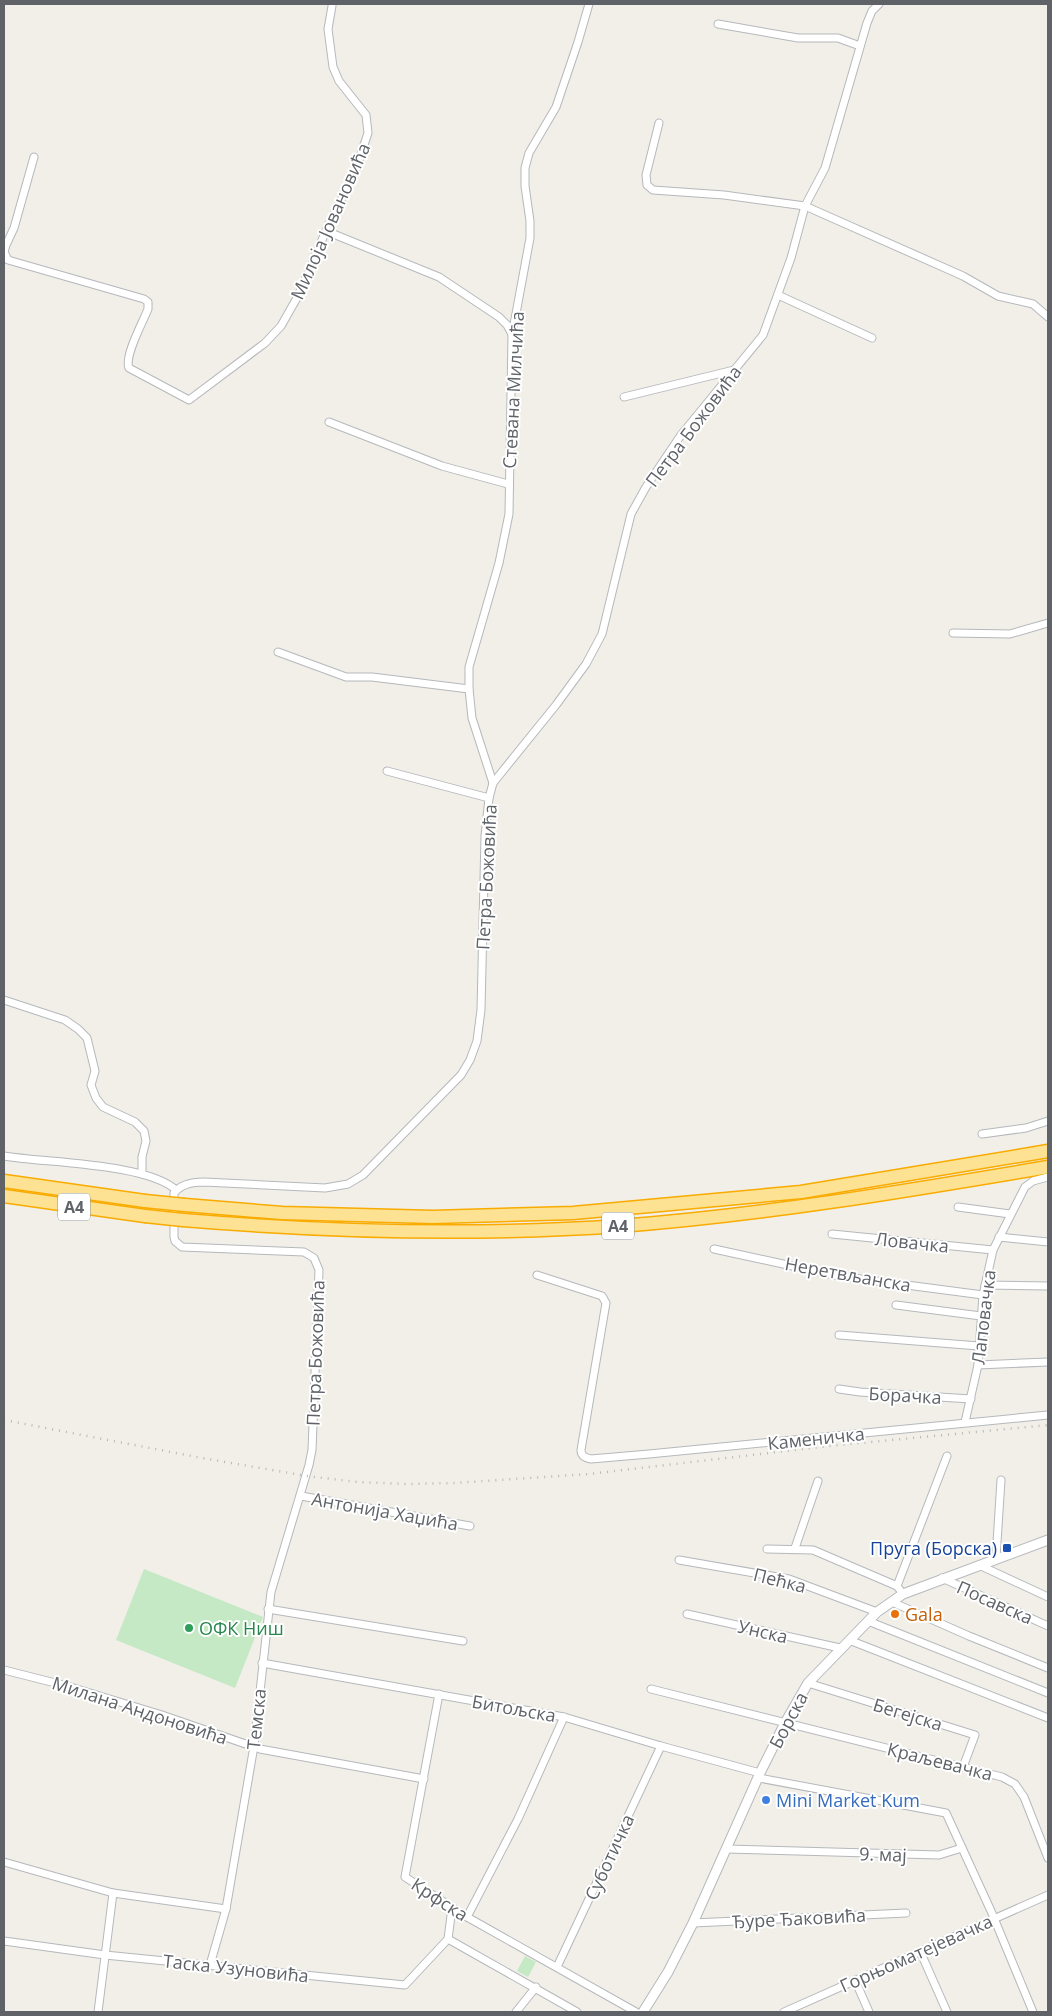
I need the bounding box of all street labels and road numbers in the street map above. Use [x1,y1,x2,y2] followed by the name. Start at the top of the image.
[285,139,375,303] street label: Милоја Јовановића
[497,311,529,469] street label: Стевана Милчића
[639,360,747,492] street label: Петра Божовића
[470,803,502,951] street label: Петра Божовића
[58,1194,90,1220] road number: A4
[602,1212,634,1240] road number: A4
[874,1226,950,1258] street label: Ловачка
[783,1251,913,1297] street label: Неретвљанска
[965,1268,1001,1366] street label: Лаповачка
[300,1280,330,1426] street label: Петра Божовића
[868,1381,942,1409] street label: Борачка
[766,1421,866,1455] street label: Каменичка
[310,1486,460,1536] street label: Антонија Хаџића
[751,1562,809,1598] street label: Пећка
[953,1575,1037,1629] street label: Посавска
[736,1614,790,1648] street label: Унска
[49,1670,231,1750] street label: Милана Андоновића
[241,1687,271,1751] street label: Темска
[763,1688,813,1752] street label: Борска
[470,1689,558,1727] street label: Битољска
[870,1692,946,1736] street label: Бегејска
[885,1736,995,1786] street label: Краљевачка
[579,1810,639,1904] street label: Суботичка
[859,1841,907,1867] street label: 9. мај
[407,1872,473,1926] street label: Крфска
[731,1903,867,1933] street label: Ђуре Ђаковића
[836,1908,996,1998] street label: Горњоматејевачка
[162,1948,310,1988] street label: Таска Узуновића

